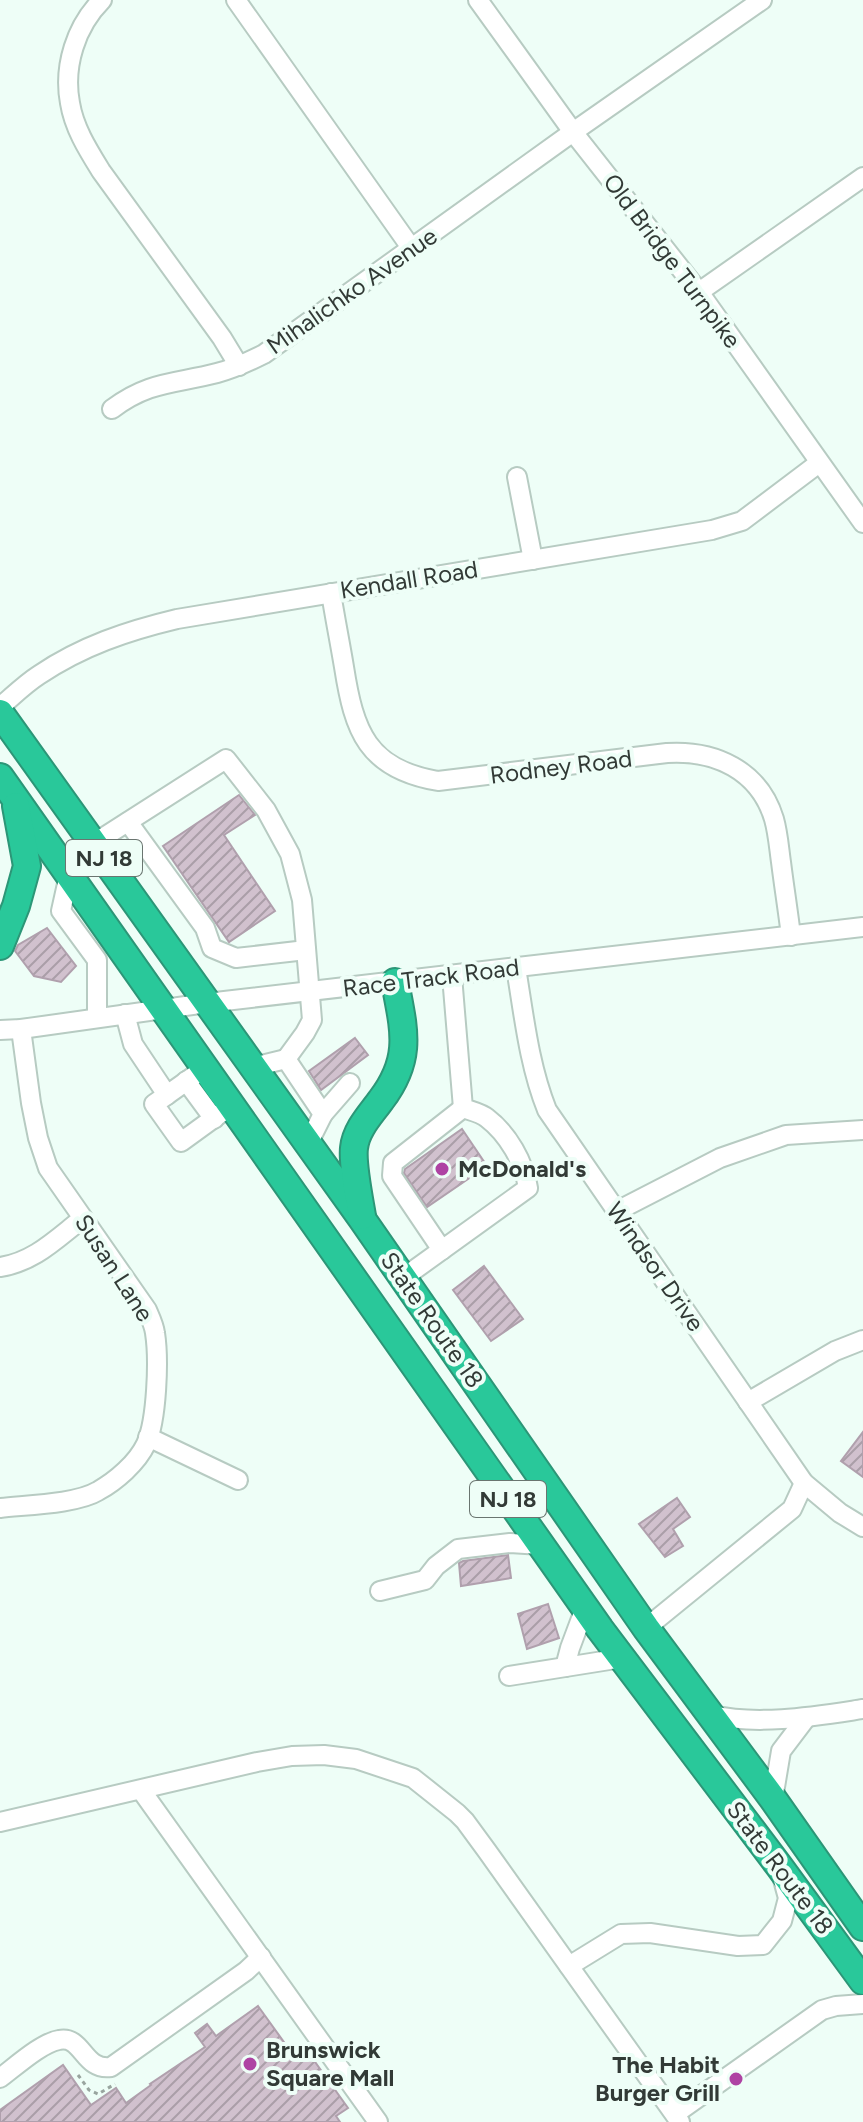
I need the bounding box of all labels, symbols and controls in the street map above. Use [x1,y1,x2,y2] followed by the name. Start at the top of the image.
[597,168,747,354] street label: Old Bridge Turnpike
[261,221,442,360] street label: Mihalichko Avenue
[338,554,480,605] street label: Kendall Road
[488,743,634,790] street label: Rodney Road
[66,840,142,876] road number: NJ 18
[341,952,521,1003] street label: Race Track Road
[458,1154,586,1183] place label: McDonald's
[433,1160,451,1178] marker: McDonald's
[600,1197,711,1337] street label: Windsor Drive
[69,1209,160,1327] street label: Susan Lane
[375,1246,490,1393] street label: State Route 18
[470,1481,546,1517] road number: NJ 18
[721,1795,840,1940] street label: State Route 18
[266,2035,394,2092] place label: Brunswick Square Mall
[595,2050,720,2107] place label: The Habit Burger Grill
[241,2055,259,2073] marker: Brunswick Square Mall
[727,2070,745,2088] marker: The Habit Burger Grill

